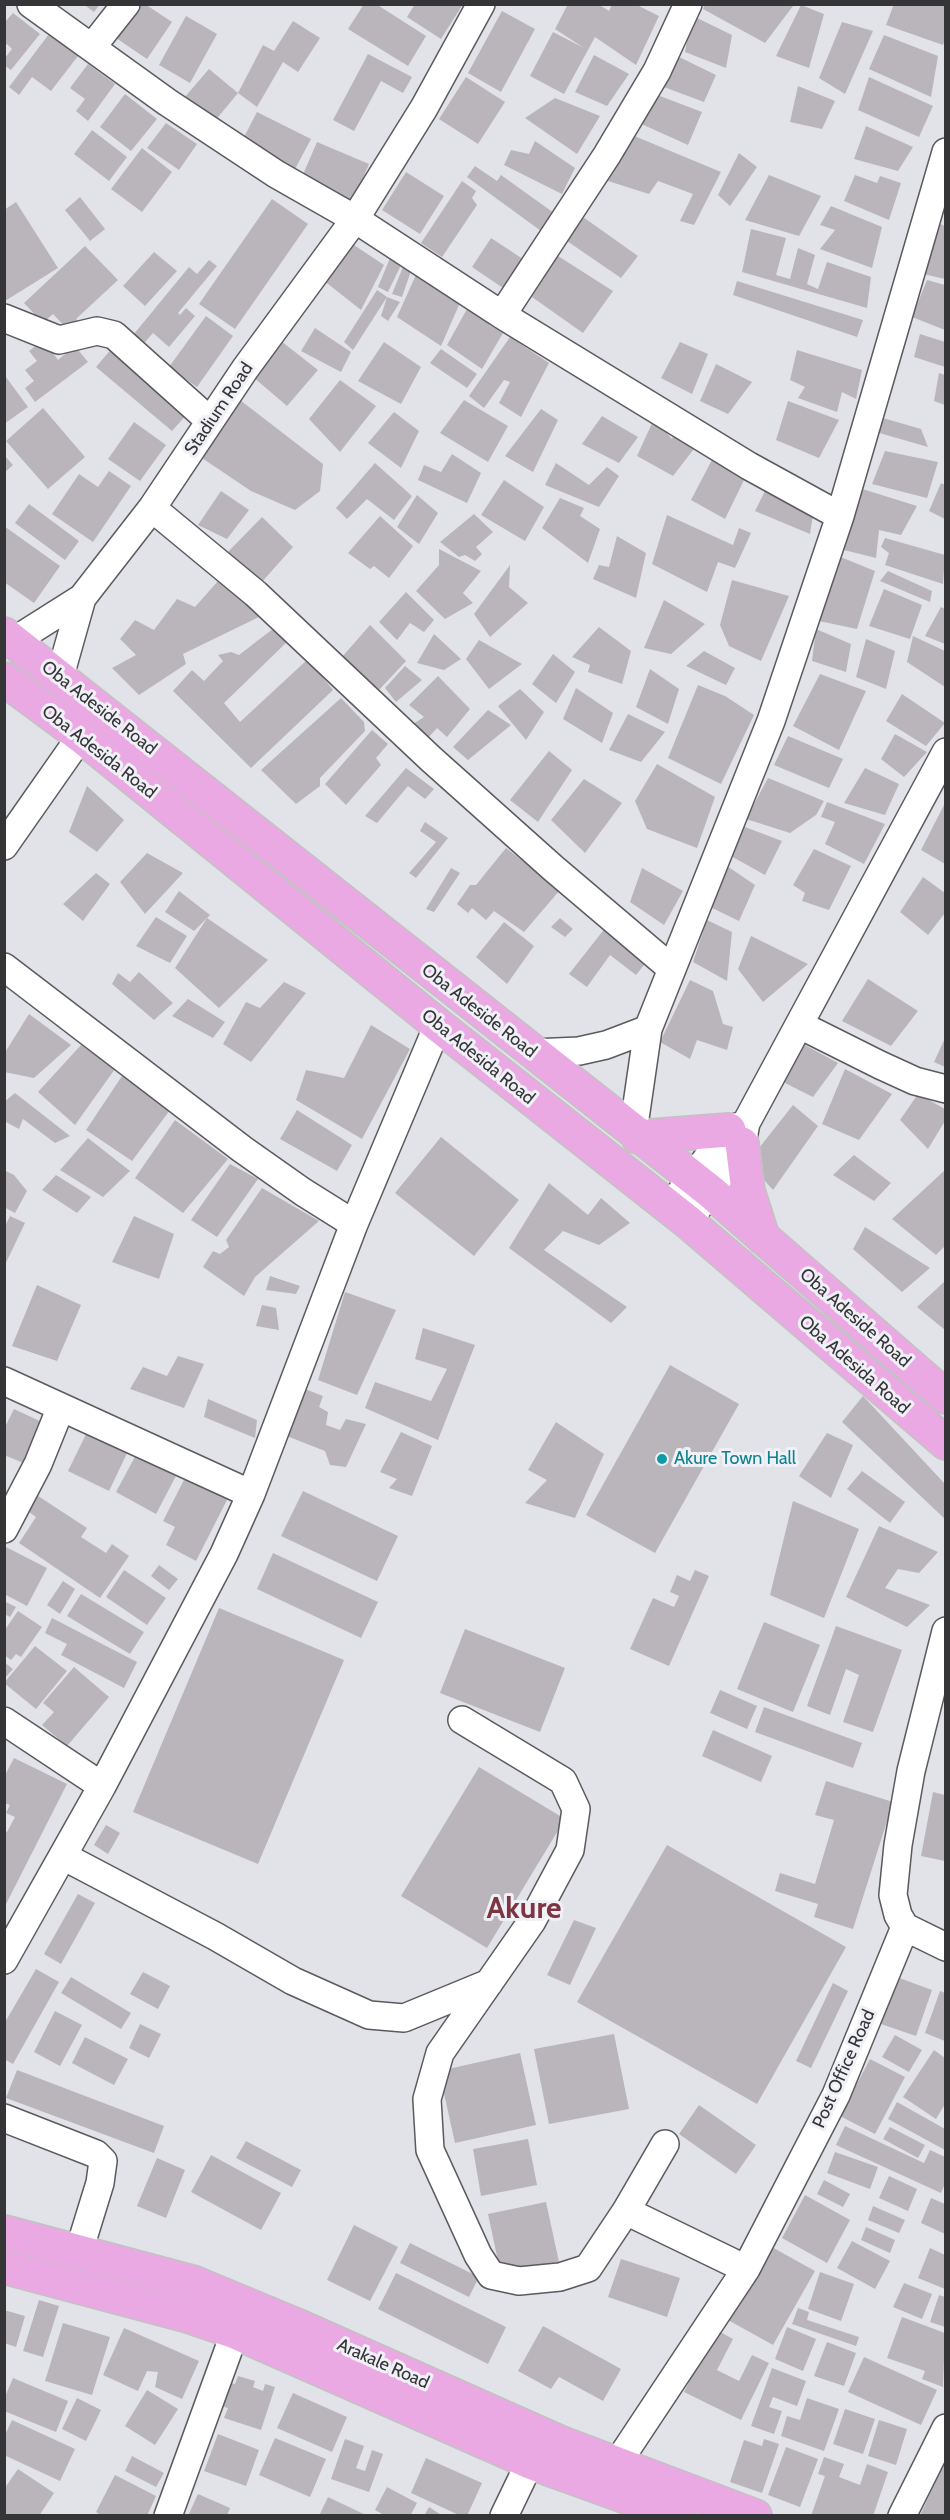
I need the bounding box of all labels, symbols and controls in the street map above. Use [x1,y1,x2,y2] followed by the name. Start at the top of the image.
[180,359,258,459] street label: Stadium Road
[37,656,161,760] street label: Oba Adeside Road
[37,701,161,803] street label: Oba Adesida Road
[417,959,541,1063] street label: Oba Adeside Road
[417,1005,539,1109] street label: Oba Adesida Road
[795,1264,915,1372] street label: Oba Adeside Road
[794,1311,914,1419] street label: Oba Adesida Road
[674,1448,796,1470] place label: Akure Town Hall
[655,1452,669,1466] marker: Akure Town Hall
[487,1891,561,1927] district label: Akure
[808,2006,880,2132] street label: Post Office Road
[334,2334,432,2394] street label: Arakale Road

